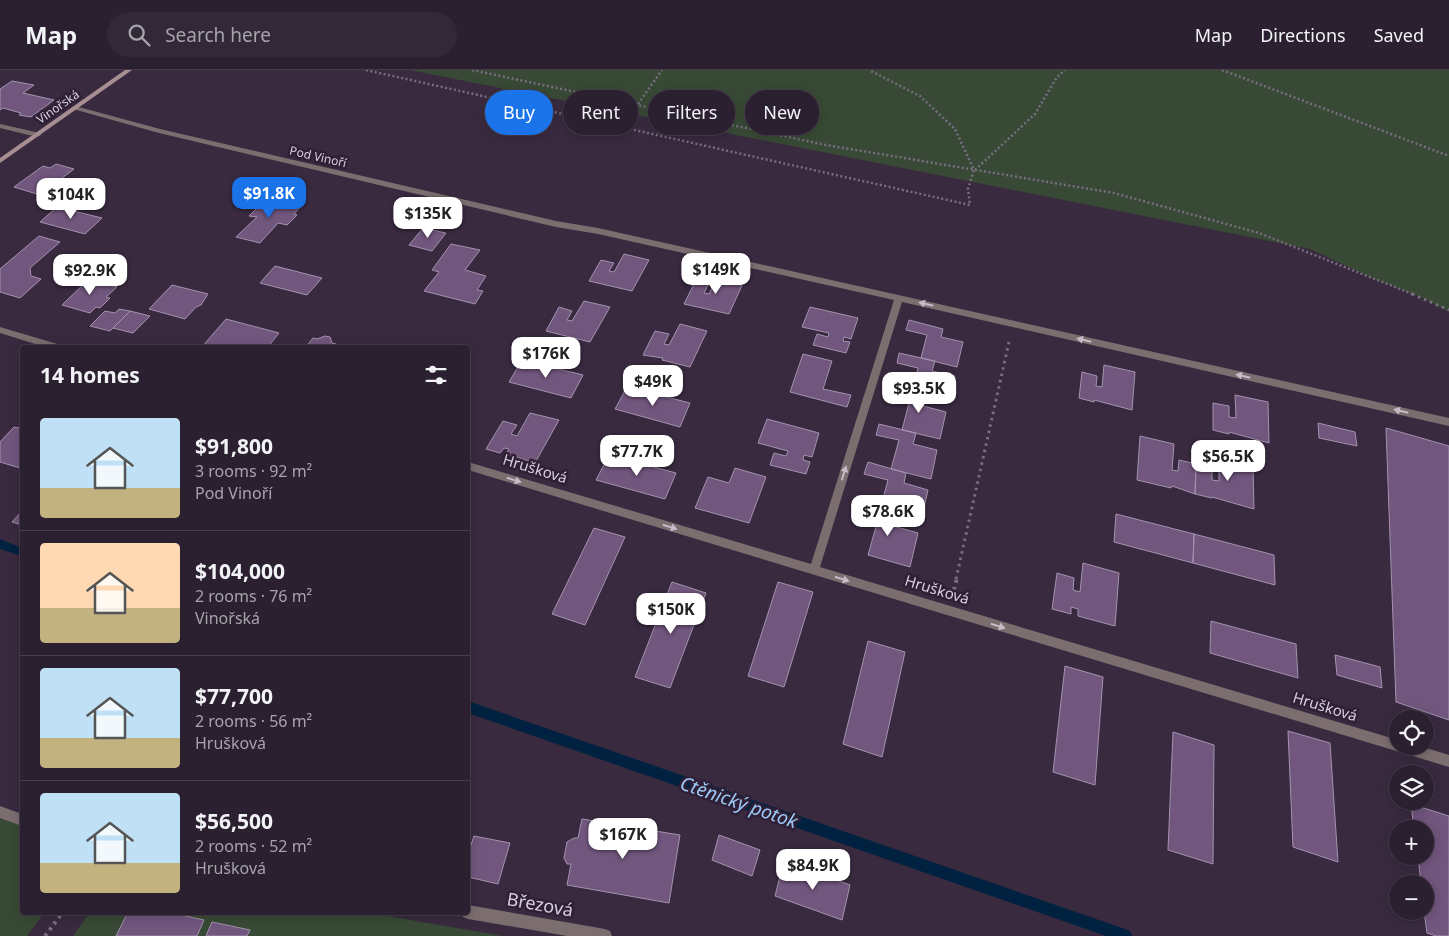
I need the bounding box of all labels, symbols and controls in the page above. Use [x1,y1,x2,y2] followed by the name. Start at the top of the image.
[107,12,457,57] search box
[25,18,77,51] text: Map
[125,21,153,49] icon: search
[165,22,271,48] text: Search here
[1195,23,1232,47] text: Map
[1260,23,1346,47] text: Directions
[1374,23,1424,47] text: Saved
[33,86,83,128] street label: Vinořská
[485,90,553,135] chip: Buy
[563,90,638,135] chip: Rent
[648,90,735,135] chip: Filters
[745,90,819,135] chip: New
[288,142,349,172] street label: Pod Vinoří
[228,176,310,219] pin: $91.8K
[36,178,106,220] pin: $104K
[243,182,295,204] text: $91.8K
[47,183,95,205] text: $104K
[393,196,463,239] pin: $135K
[404,202,452,224] text: $135K
[681,252,751,295] pin: $149K
[49,254,131,296] pin: $92.9K
[692,258,740,280] text: $149K
[64,259,116,281] text: $92.9K
[918,300,933,308] one-way arrow
[511,336,581,379] pin: $176K
[1077,336,1092,344] one-way arrow
[522,342,570,364] text: $176K
[40,361,140,389] text: 14 homes
[422,361,450,389] icon: filters
[623,364,683,407] pin: $49K
[634,370,672,392] text: $49K
[878,372,960,414] pin: $93.5K
[1235,372,1250,380] one-way arrow
[893,377,945,399] text: $93.5K
[1394,407,1409,415] one-way arrow
[195,432,273,460] text: $91,800
[596,434,678,477] pin: $77.7K
[80,438,140,498] icon: home
[611,440,663,462] text: $77.7K
[1187,440,1269,482] pin: $56.5K
[1202,445,1254,467] text: $56.5K
[501,449,570,487] street label: Hrušková
[195,460,312,482] text: 3 rooms · 92 m²
[840,466,848,481] one-way arrow
[507,477,522,485] one-way arrow
[195,482,272,504] text: Pod Vinoří
[847,494,929,537] pin: $78.6K
[862,500,914,522] text: $78.6K
[662,523,677,531] one-way arrow
[195,557,285,585] text: $104,000
[80,563,140,623] icon: home
[903,570,972,608] street label: Hrušková
[835,575,850,583] one-way arrow
[195,585,312,607] text: 2 rooms · 76 m²
[636,592,706,635] pin: $150K
[647,598,695,620] text: $150K
[195,607,260,629] text: Vinořská
[990,622,1005,630] one-way arrow
[195,682,273,710] text: $77,700
[1291,687,1360,725] street label: Hrušková
[80,688,140,748] icon: home
[195,710,312,732] text: 2 rooms · 56 m²
[1389,710,1434,920] map controls
[1389,710,1434,755] button: locate
[195,732,266,754] text: Hrušková
[1389,765,1434,810] button: layers
[677,770,802,834] water label: Ctěnický potok
[195,807,273,835] text: $56,500
[80,813,140,873] icon: home
[588,818,658,860] pin: $167K
[1389,820,1434,865] button: +
[599,823,647,845] text: $167K
[195,835,312,857] text: 2 rooms · 52 m²
[772,848,854,891] pin: $84.9K
[787,854,839,876] text: $84.9K
[195,857,266,879] text: Hrušková
[1389,875,1434,920] button: −
[505,886,575,922] street label: Březová

